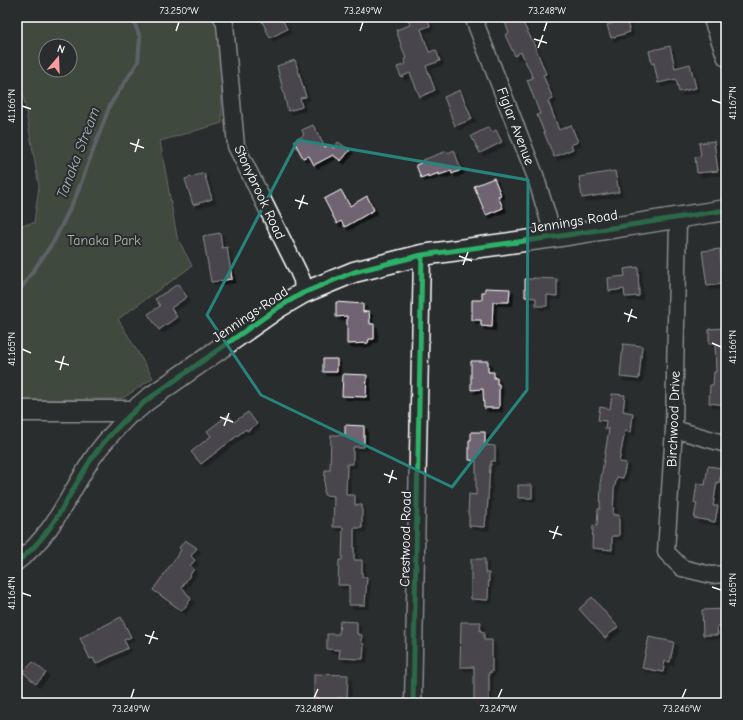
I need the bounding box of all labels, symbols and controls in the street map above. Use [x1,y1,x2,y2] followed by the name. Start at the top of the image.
[159,5,199,17] text: 73.250°W
[344,5,382,17] text: 73.249°W
[528,5,566,17] text: 73.248°W
[38,38,78,78] north arrow
[56,42,67,56] text: N
[493,85,538,167] street label: Figlar Avenue
[727,86,739,120] text: 41.167°N
[6,89,18,123] text: 41.166°N
[52,105,104,201] water label: Tanaka Stream
[230,142,289,242] street label: Stonybrook Road
[529,206,619,237] street label: Jennings Road
[67,232,141,249] park label: Tanaka Park
[209,283,291,346] street label: Jennings Road
[727,330,739,364] text: 41.166°N
[6,332,18,366] text: 41.165°N
[663,371,684,467] street label: Birchwood Drive
[396,491,415,587] street label: Crestwood Road
[727,573,739,607] text: 41.165°N
[6,576,18,610] text: 41.164°N
[112,703,150,715] text: 73.249°W
[295,703,333,715] text: 73.248°W
[479,703,517,715] text: 73.247°W
[663,703,701,715] text: 73.246°W

